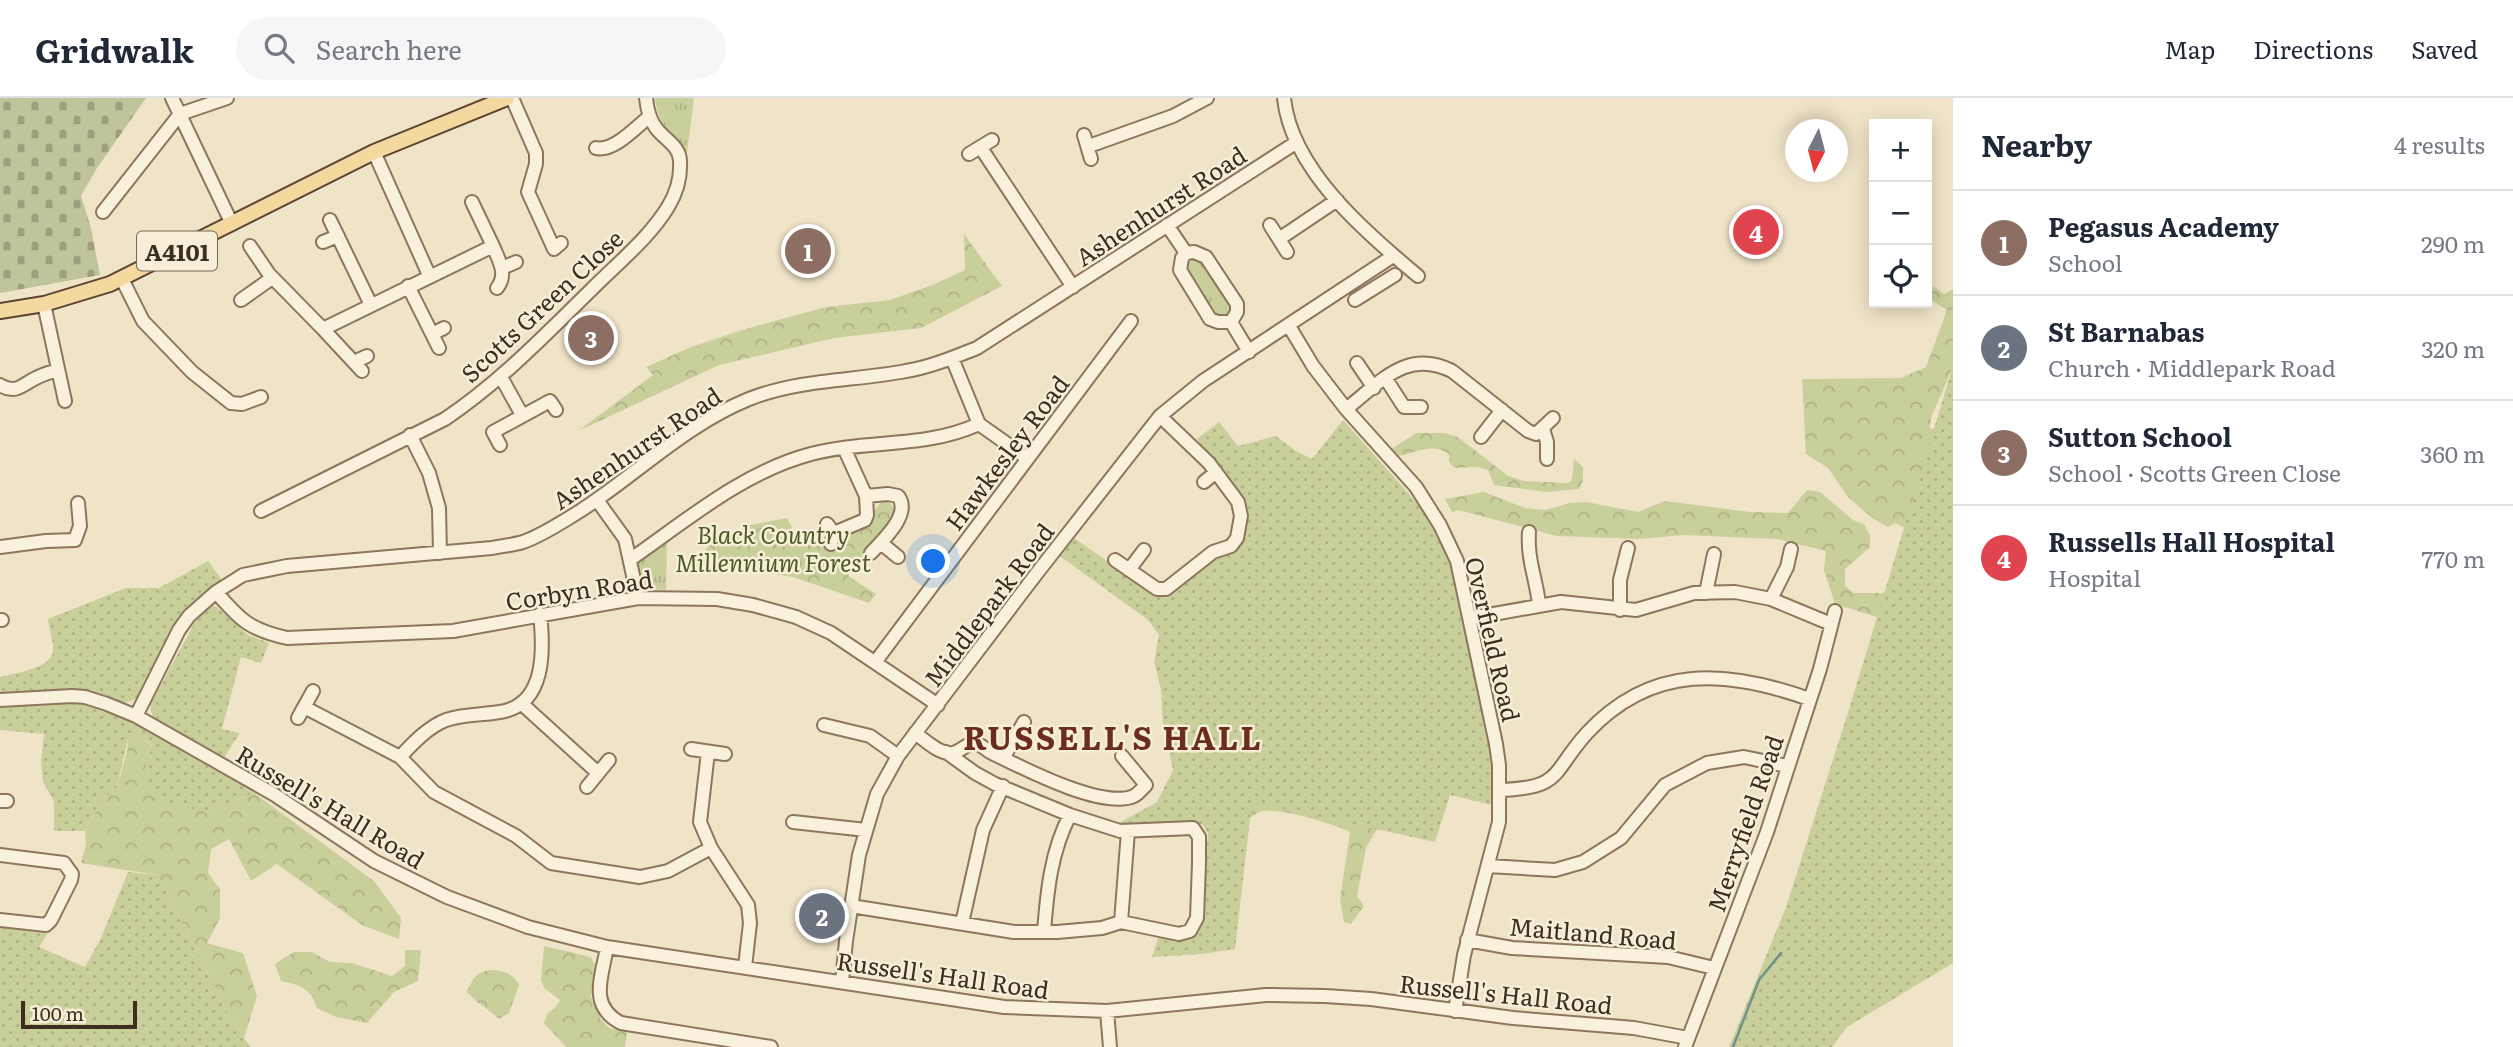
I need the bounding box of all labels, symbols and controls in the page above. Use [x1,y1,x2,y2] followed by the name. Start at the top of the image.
[236,17,726,80] search box
[35,24,194,73] text: Gridwalk
[260,29,298,67] icon: search
[316,29,462,68] text: Search here
[2164,31,2215,66] text: Map
[2253,31,2373,66] text: Directions
[2411,31,2478,66] text: Saved
[1785,119,1848,182] north arrow
[1869,119,1932,308] map controls
[1869,119,1932,182] button: +
[1981,122,2092,166] text: Nearby
[2394,127,2485,161] text: 4 results
[1068,136,1253,273] street label: Ashenhurst Road
[1869,182,1932,245] button: −
[1733,206,1779,258] pin: 4
[2048,206,2279,245] text: Pegasus Academy
[452,220,630,390] street label: Scotts Green Close
[785,225,831,277] pin: 1
[1999,226,2009,260] text: 1
[2421,226,2485,260] text: 290 m
[137,232,217,270] road number: A4101
[1869,245,1932,308] button: locate
[2048,245,2122,279] text: School
[2048,311,2204,350] text: St Barnabas
[568,312,614,364] pin: 3
[1998,331,2010,365] text: 2
[2421,331,2485,365] text: 320 m
[2048,350,2336,384] text: Church · Middlepark Road
[936,367,1076,537] street label: Hawkesley Road
[544,377,728,517] street label: Ashenhurst Road
[2048,416,2232,455] text: Sutton School
[1998,436,2010,470] text: 3
[2420,436,2485,470] text: 360 m
[2048,455,2341,489] text: School · Scotts Green Close
[915,515,1061,693] street label: Middlepark Road
[675,516,871,579] park label: Black Country Millennium Forest
[2048,521,2335,560] text: Russells Hall Hospital
[1997,541,2011,575] text: 4
[2421,541,2485,575] text: 770 m
[916,544,950,578] your location
[1458,553,1530,725] street label: Overfield Road
[503,560,655,618] street label: Corbyn Road
[2048,560,2141,594] text: Hospital
[963,712,1263,760] district label: RUSSELL'S HALL
[1697,729,1791,916] street label: Merryfield Road
[230,736,432,876] street label: Russell's Hall Road
[799,890,845,942] pin: 2
[1508,907,1678,957] street label: Maitland Road
[835,942,1052,1006] street label: Russell's Hall Road
[1398,964,1615,1022] street label: Russell's Hall Road
[21,998,136,1030] scale bar
[32,999,84,1027] text: 100 m

